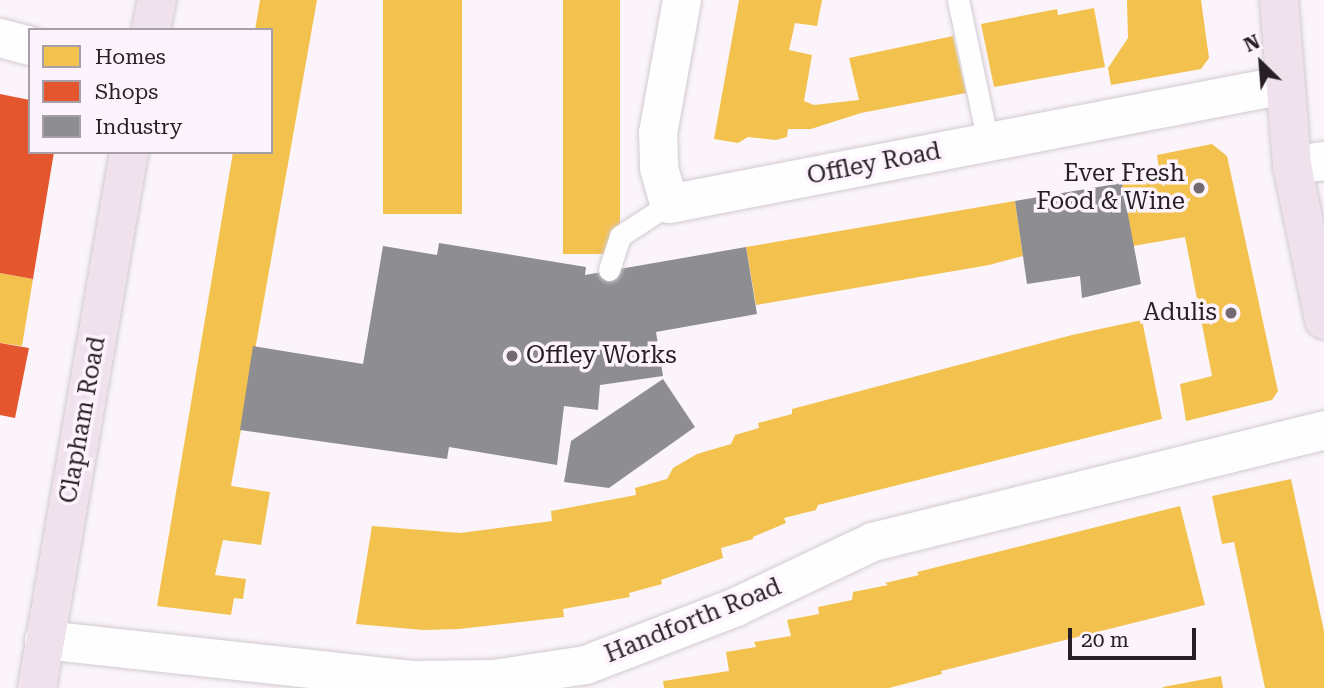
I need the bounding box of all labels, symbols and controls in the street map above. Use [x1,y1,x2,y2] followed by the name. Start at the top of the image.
[28,28,273,154] legend
[1226,28,1296,98] north arrow
[1240,30,1263,57] text: N
[95,45,166,69] text: Homes
[95,80,158,104] text: Shops
[95,115,182,139] text: Industry
[805,137,943,191] street label: Offley Road
[1036,160,1185,216] place label: Ever Fresh Food & Wine
[1191,180,1207,196] marker: Ever Fresh Food & Wine
[1143,299,1217,327] place label: Adulis
[1223,305,1239,321] marker: Adulis
[54,334,112,506] street label: Clapham Road
[526,342,677,370] place label: Offley Works
[504,348,520,364] marker: Offley Works
[601,573,785,669] street label: Handforth Road
[1072,614,1200,658] scale bar
[1081,628,1129,652] text: 20 m

